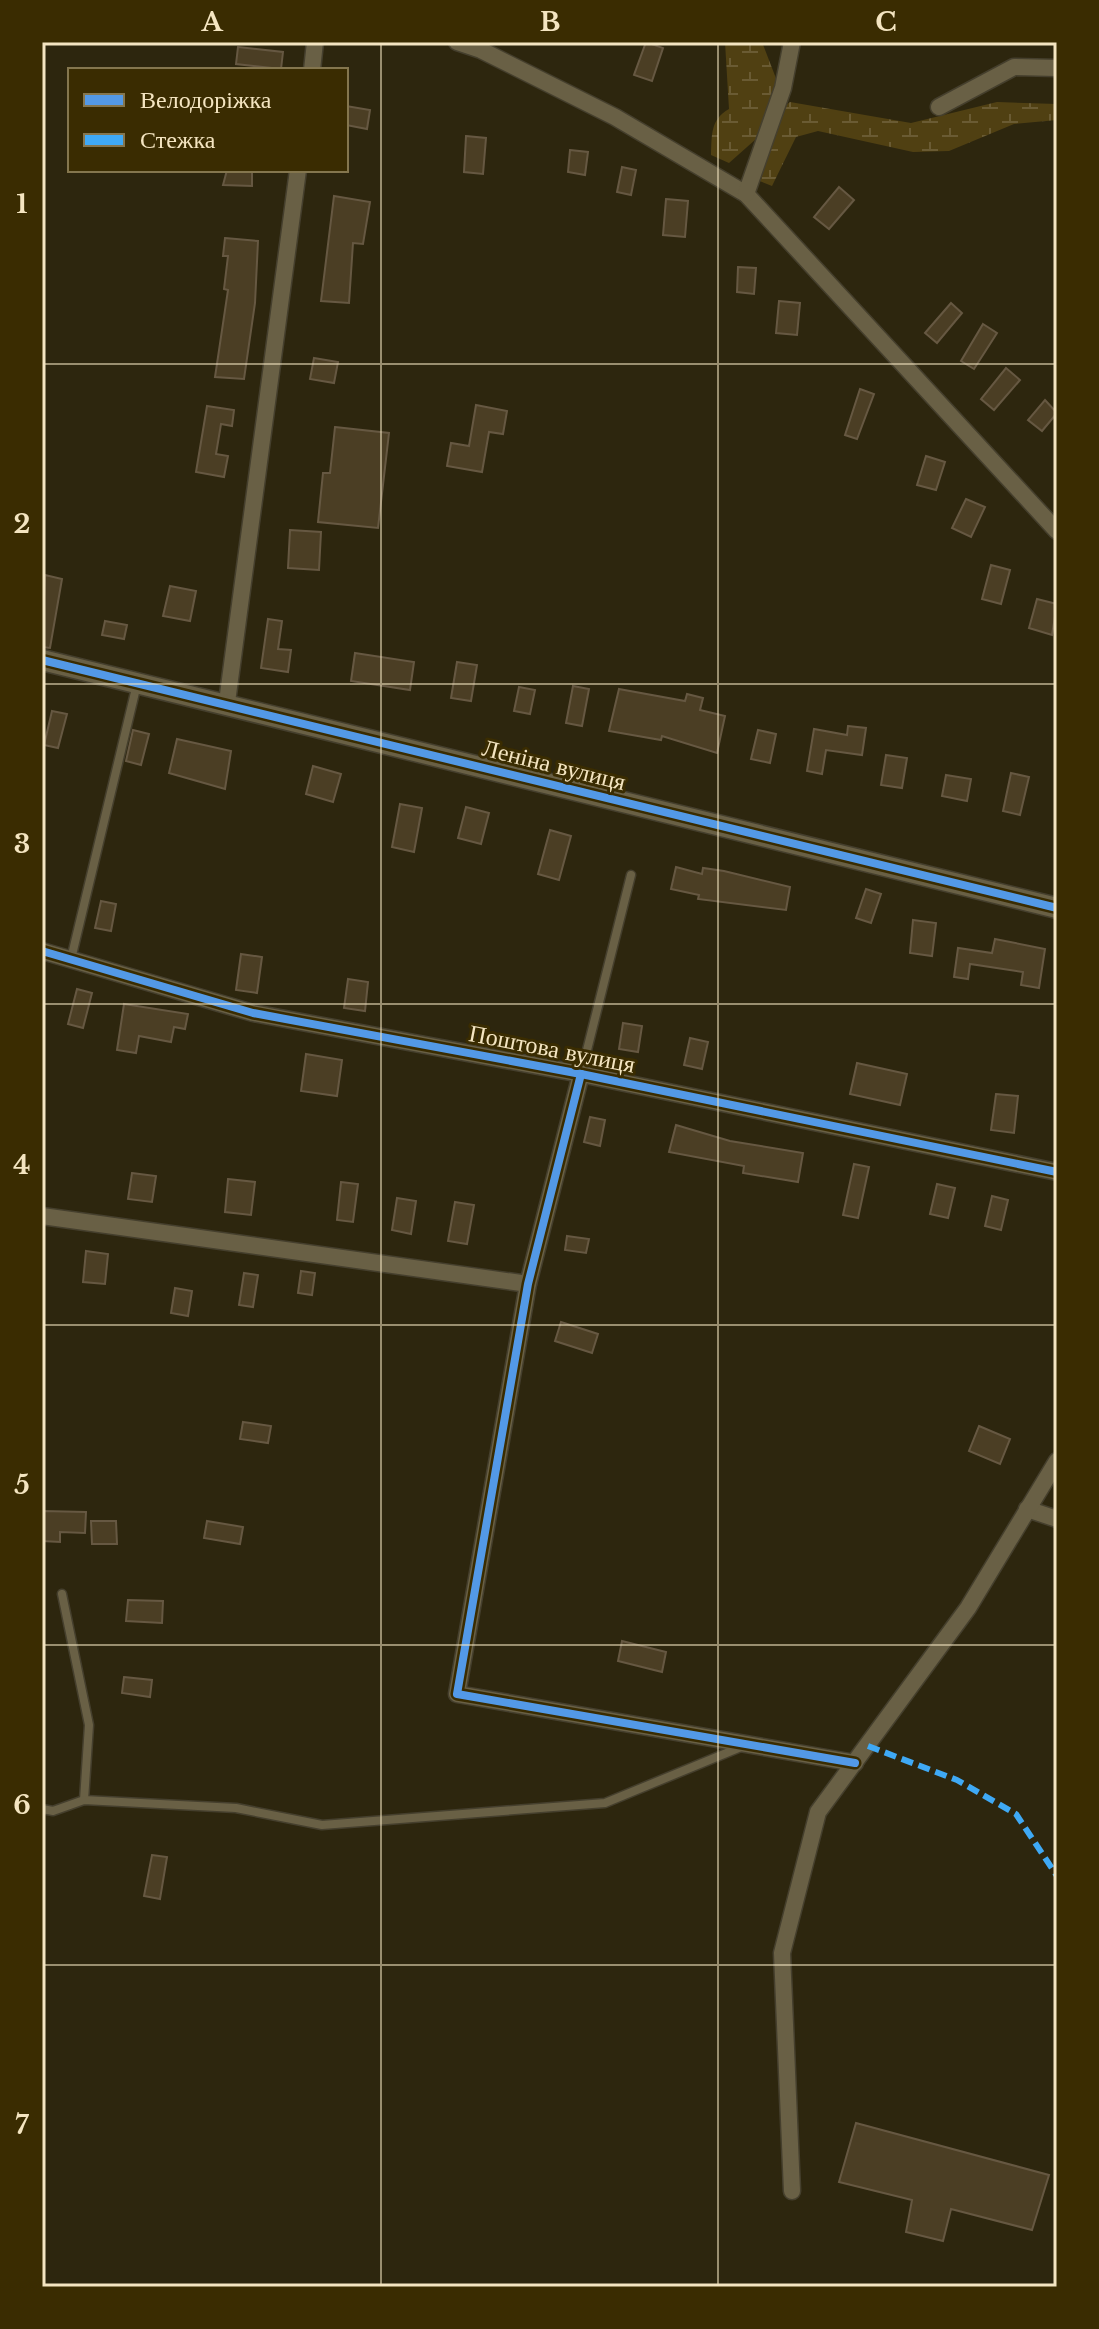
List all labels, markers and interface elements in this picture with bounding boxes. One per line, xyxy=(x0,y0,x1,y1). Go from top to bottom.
text: A xyxy=(200,6,223,38)
text: B xyxy=(540,6,560,38)
text: C xyxy=(875,6,897,38)
legend xyxy=(68,68,348,172)
text: Велодоріжка xyxy=(140,85,272,114)
text: Стежка xyxy=(140,125,216,154)
text: 1 xyxy=(16,188,28,220)
text: 2 xyxy=(14,508,30,540)
street label: Леніна вулиця xyxy=(479,733,629,796)
text: 3 xyxy=(14,828,30,860)
street label: Поштова вулиця xyxy=(467,1018,638,1079)
text: 4 xyxy=(13,1149,31,1181)
text: 5 xyxy=(14,1469,30,1501)
text: 6 xyxy=(13,1789,31,1821)
text: 7 xyxy=(15,2109,29,2141)

